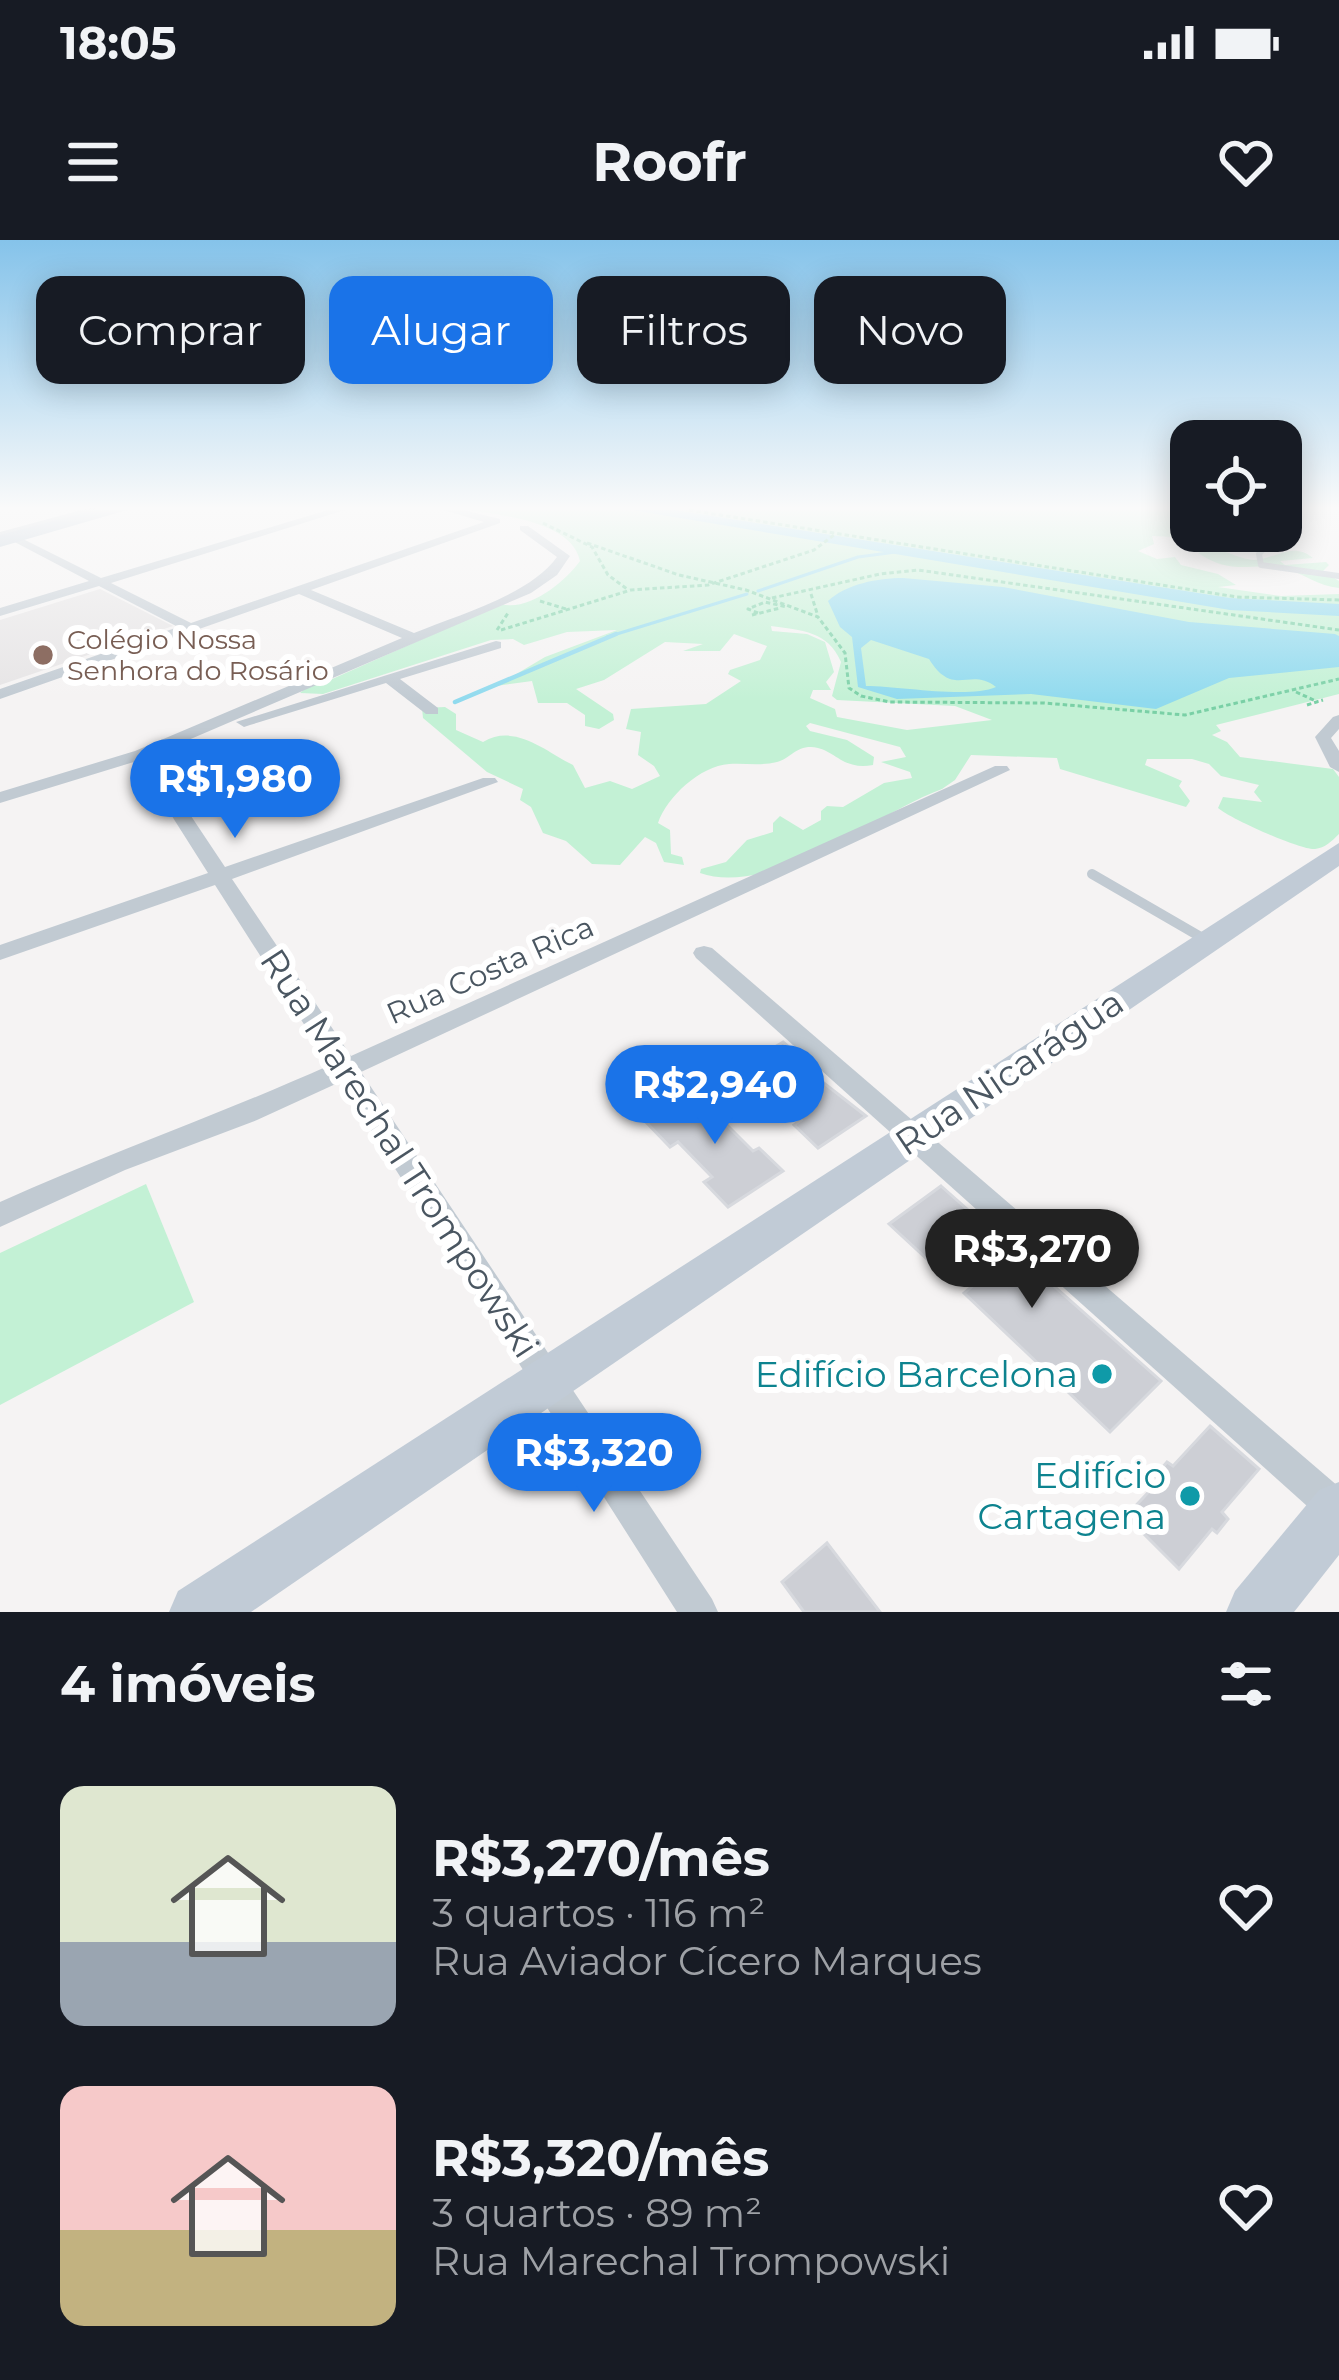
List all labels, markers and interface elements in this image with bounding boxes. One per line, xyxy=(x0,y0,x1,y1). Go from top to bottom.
text: 18:05 xyxy=(60,15,176,70)
icon: menu xyxy=(60,129,126,195)
text: Roofr xyxy=(592,129,747,195)
icon: heart xyxy=(1213,129,1279,195)
chip: Comprar xyxy=(36,276,305,384)
chip: Alugar xyxy=(329,276,553,384)
chip: Filtros xyxy=(577,276,790,384)
chip: Novo xyxy=(814,276,1006,384)
map controls xyxy=(1170,420,1302,552)
button: locate xyxy=(1170,420,1302,552)
place label: Colégio Nossa Senhora do Rosário xyxy=(67,623,329,687)
marker: Colégio Nossa Senhora do Rosário xyxy=(30,642,56,668)
pin: R$1,980 xyxy=(124,739,346,841)
text: R$1,980 xyxy=(157,754,313,802)
street label: Rua Costa Rica xyxy=(381,908,599,1032)
street label: Rua Marechal Trompowski xyxy=(251,940,549,1366)
street label: Rua Nicarágua xyxy=(887,979,1131,1165)
pin: R$2,940 xyxy=(604,1045,826,1147)
text: R$2,940 xyxy=(632,1060,798,1108)
pin: R$3,270 xyxy=(921,1209,1143,1311)
text: R$3,270 xyxy=(952,1224,1112,1272)
place label: Edifício Barcelona xyxy=(755,1352,1078,1396)
marker: Edifício Barcelona xyxy=(1089,1361,1115,1387)
pin: R$3,320 xyxy=(483,1413,705,1515)
text: R$3,320 xyxy=(514,1428,674,1476)
place label: Edifício Cartagena xyxy=(977,1453,1166,1538)
marker: Edifício Cartagena xyxy=(1177,1483,1203,1509)
icon: filters xyxy=(1213,1651,1279,1717)
text: 4 imóveis xyxy=(60,1653,316,1715)
text: R$3,270/mês xyxy=(432,1827,770,1889)
icon: home xyxy=(156,1834,300,1978)
icon: heart xyxy=(1213,1873,1279,1939)
text: 3 quartos · 116 m² xyxy=(432,1889,765,1937)
text: Rua Aviador Cícero Marques xyxy=(432,1937,982,1985)
text: R$3,320/mês xyxy=(432,2127,769,2189)
icon: home xyxy=(156,2134,300,2278)
icon: heart xyxy=(1213,2173,1279,2239)
text: 3 quartos · 89 m² xyxy=(432,2189,762,2237)
text: Rua Marechal Trompowski xyxy=(432,2237,950,2285)

